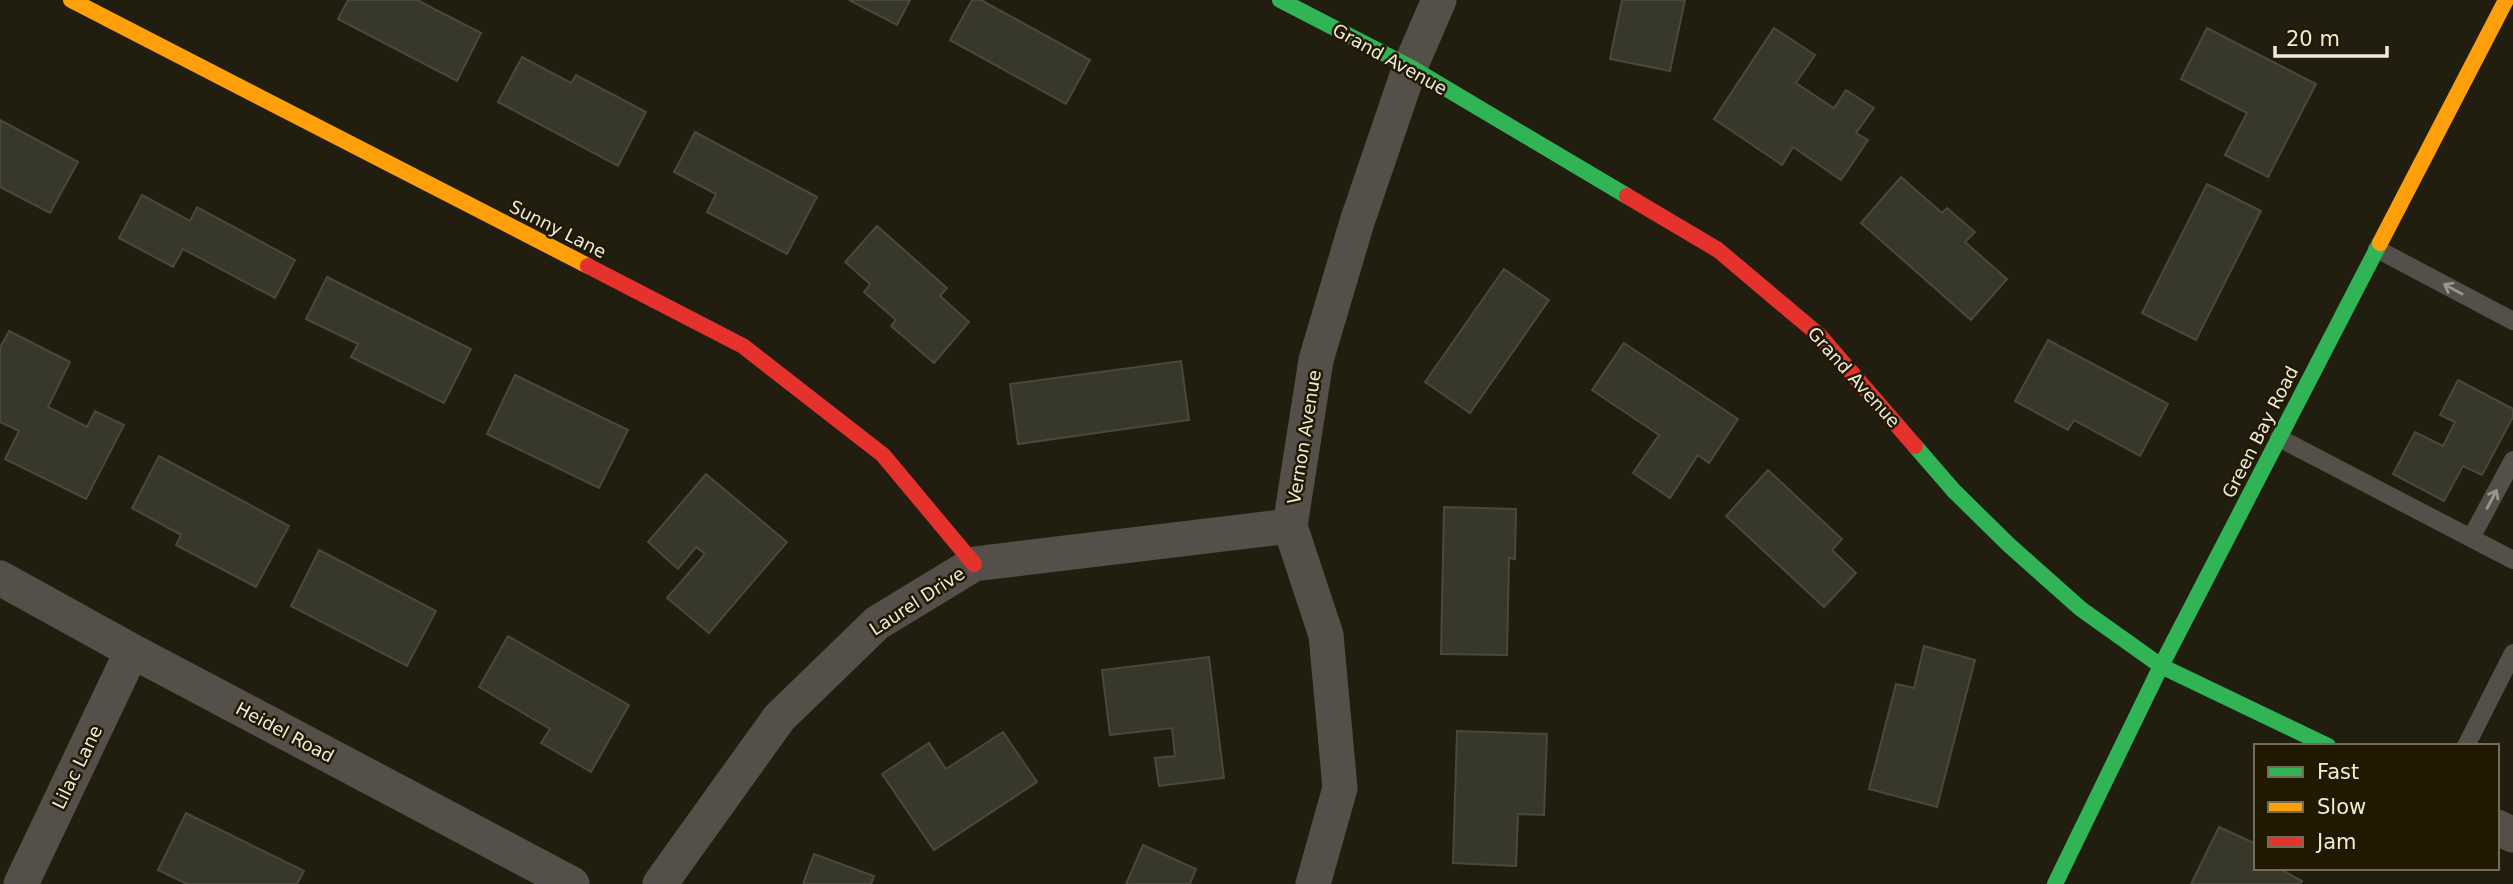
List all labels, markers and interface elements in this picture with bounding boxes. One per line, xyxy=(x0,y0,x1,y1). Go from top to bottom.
scale bar xyxy=(2275,14,2387,58)
street label: Grand Avenue xyxy=(1329,19,1451,99)
text: 20 m xyxy=(2286,27,2340,51)
street label: Sunny Lane xyxy=(506,196,610,262)
one-way arrow xyxy=(2443,282,2463,296)
street label: Grand Avenue xyxy=(1803,322,1905,432)
street label: Green Bay Road xyxy=(2218,363,2302,501)
street label: Vernon Avenue xyxy=(1283,368,1325,506)
one-way arrow xyxy=(2486,489,2499,510)
street label: Laurel Drive xyxy=(865,562,969,640)
street label: Heidel Road xyxy=(232,697,338,767)
street label: Lilac Lane xyxy=(48,722,106,812)
legend xyxy=(2254,744,2499,870)
text: Fast xyxy=(2317,760,2359,784)
text: Slow xyxy=(2317,795,2366,819)
text: Jam xyxy=(2315,830,2357,854)

